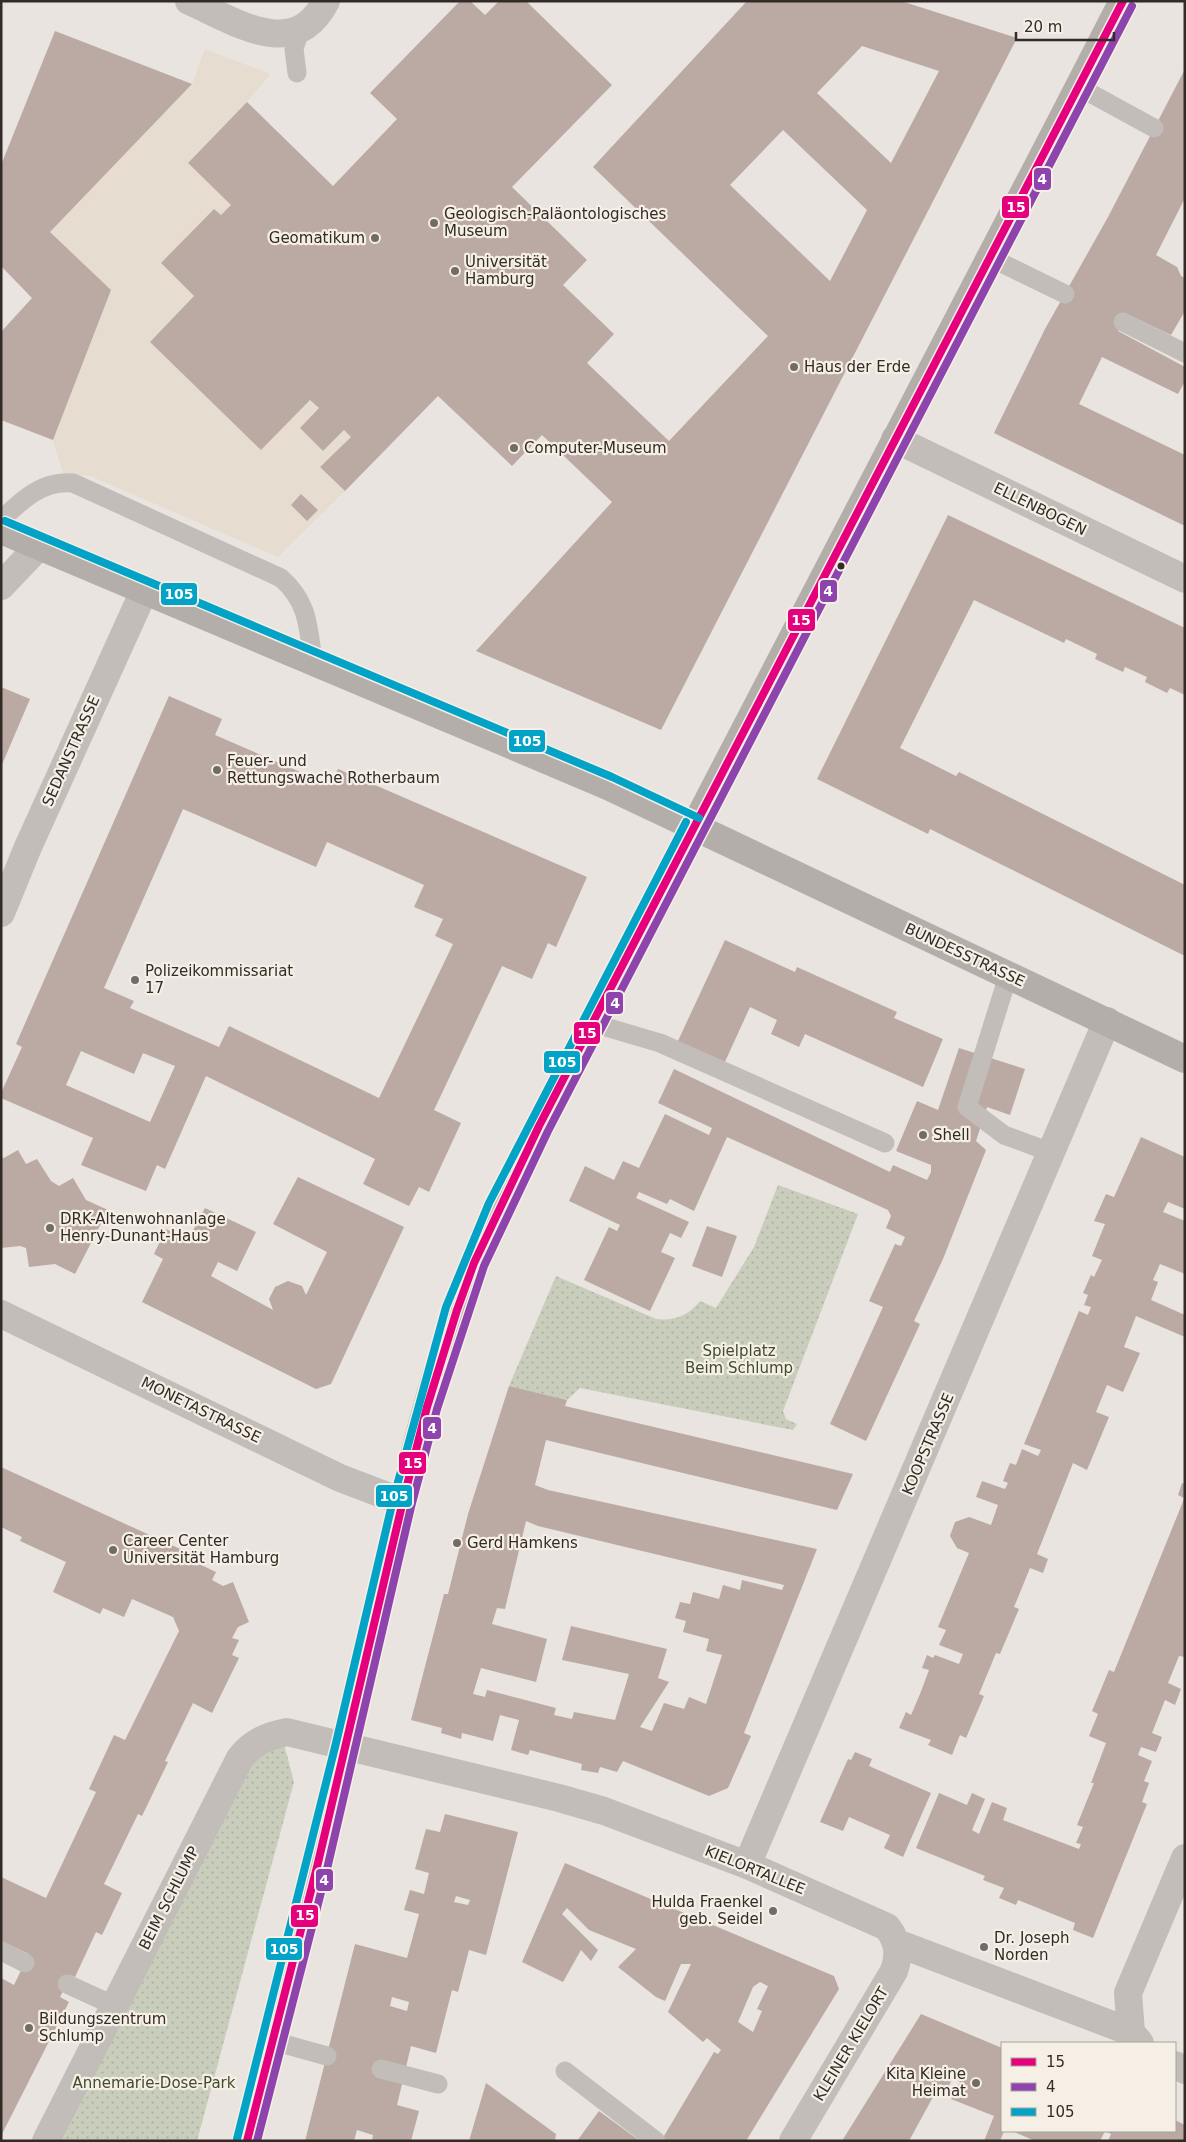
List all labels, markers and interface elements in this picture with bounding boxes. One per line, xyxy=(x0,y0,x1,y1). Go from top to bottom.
scale bar xyxy=(1016,10,1114,42)
text: 20 m xyxy=(1024,18,1062,36)
line badge: 4 xyxy=(1033,167,1052,191)
text: 4 xyxy=(1037,171,1047,187)
line badge: 15 xyxy=(1001,195,1030,219)
text: 15 xyxy=(1006,199,1026,215)
place label: Geologisch-Paläontologisches Museum xyxy=(444,205,667,240)
marker: Geologisch-Paläontologisches Museum xyxy=(428,217,440,229)
place label: Geomatikum xyxy=(269,229,365,247)
marker: Geomatikum xyxy=(369,232,381,244)
place label: Universität Hamburg xyxy=(465,253,547,288)
marker: Universität Hamburg xyxy=(449,265,461,277)
place label: Haus der Erde xyxy=(804,358,910,376)
marker: Haus der Erde xyxy=(788,361,800,373)
place label: Computer-Museum xyxy=(524,439,667,457)
marker: Computer-Museum xyxy=(508,442,520,454)
street label: ELLENBOGEN xyxy=(991,479,1089,539)
unlabelled marker xyxy=(836,561,846,571)
line badge: 4 xyxy=(819,579,838,603)
line badge: 105 xyxy=(160,582,198,606)
text: 4 xyxy=(823,583,833,599)
text: 105 xyxy=(164,586,194,602)
line badge: 15 xyxy=(787,608,816,632)
text: 15 xyxy=(791,612,811,628)
street label: SEDANSTRASSE xyxy=(39,693,103,809)
line badge: 105 xyxy=(508,729,546,753)
text: 105 xyxy=(512,733,542,749)
place label: Feuer- und Rettungswache Rotherbaum xyxy=(227,752,440,787)
marker: Feuer- und Rettungswache Rotherbaum xyxy=(211,764,223,776)
street label: BUNDESSTRASSE xyxy=(902,919,1028,991)
place label: Polizeikommissariat 17 xyxy=(145,962,293,997)
marker: Polizeikommissariat 17 xyxy=(129,974,141,986)
line badge: 4 xyxy=(605,991,624,1015)
text: 4 xyxy=(610,995,620,1011)
line badge: 15 xyxy=(573,1021,601,1045)
text: 15 xyxy=(577,1025,597,1041)
line badge: 105 xyxy=(543,1050,581,1074)
text: 105 xyxy=(547,1054,577,1070)
place label: Shell xyxy=(933,1126,970,1144)
marker: Shell xyxy=(917,1129,929,1141)
place label: DRK-Altenwohnanlage Henry-Dunant-Haus xyxy=(60,1210,226,1245)
marker: DRK-Altenwohnanlage Henry-Dunant-Haus xyxy=(44,1222,56,1234)
park label: Spielplatz Beim Schlump xyxy=(685,1342,793,1377)
street label: MONETASTRASSE xyxy=(138,1373,264,1447)
street label: KOOPSTRASSE xyxy=(898,1390,958,1498)
line badge: 4 xyxy=(422,1416,442,1440)
text: 4 xyxy=(427,1420,437,1436)
line badge: 15 xyxy=(398,1451,427,1475)
text: 15 xyxy=(403,1455,423,1471)
line badge: 105 xyxy=(375,1484,413,1508)
text: 105 xyxy=(379,1488,409,1504)
place label: Career Center Universität Hamburg xyxy=(123,1532,279,1567)
place label: Gerd Hamkens xyxy=(467,1534,578,1552)
marker: Gerd Hamkens xyxy=(451,1537,463,1549)
marker: Career Center Universität Hamburg xyxy=(107,1544,119,1556)
street label: KIELORTALLEE xyxy=(702,1842,808,1898)
street label: BEIM SCHLUMP xyxy=(135,1843,203,1953)
line badge: 4 xyxy=(315,1868,334,1892)
text: 4 xyxy=(319,1872,329,1888)
place label: Hulda Fraenkel geb. Seidel xyxy=(651,1893,763,1928)
line badge: 15 xyxy=(290,1904,319,1928)
marker: Hulda Fraenkel geb. Seidel xyxy=(767,1905,779,1917)
text: 15 xyxy=(295,1907,315,1923)
place label: Dr. Joseph Norden xyxy=(994,1929,1070,1964)
line badge: 105 xyxy=(265,1937,303,1961)
text: 105 xyxy=(269,1941,299,1957)
marker: Dr. Joseph Norden xyxy=(978,1941,990,1953)
street label: KLEINER KIELORT xyxy=(810,1983,893,2104)
place label: Bildungszentrum Schlump xyxy=(39,2010,166,2045)
marker: Bildungszentrum Schlump xyxy=(23,2022,35,2034)
legend xyxy=(1001,2042,1176,2132)
text: 15 xyxy=(1046,2053,1065,2071)
place label: Kita Kleine Heimat xyxy=(886,2065,966,2100)
park label: Annemarie-Dose-Park xyxy=(73,2074,236,2092)
marker: Kita Kleine Heimat xyxy=(970,2077,982,2089)
text: 4 xyxy=(1046,2078,1056,2096)
text: 105 xyxy=(1046,2103,1075,2121)

